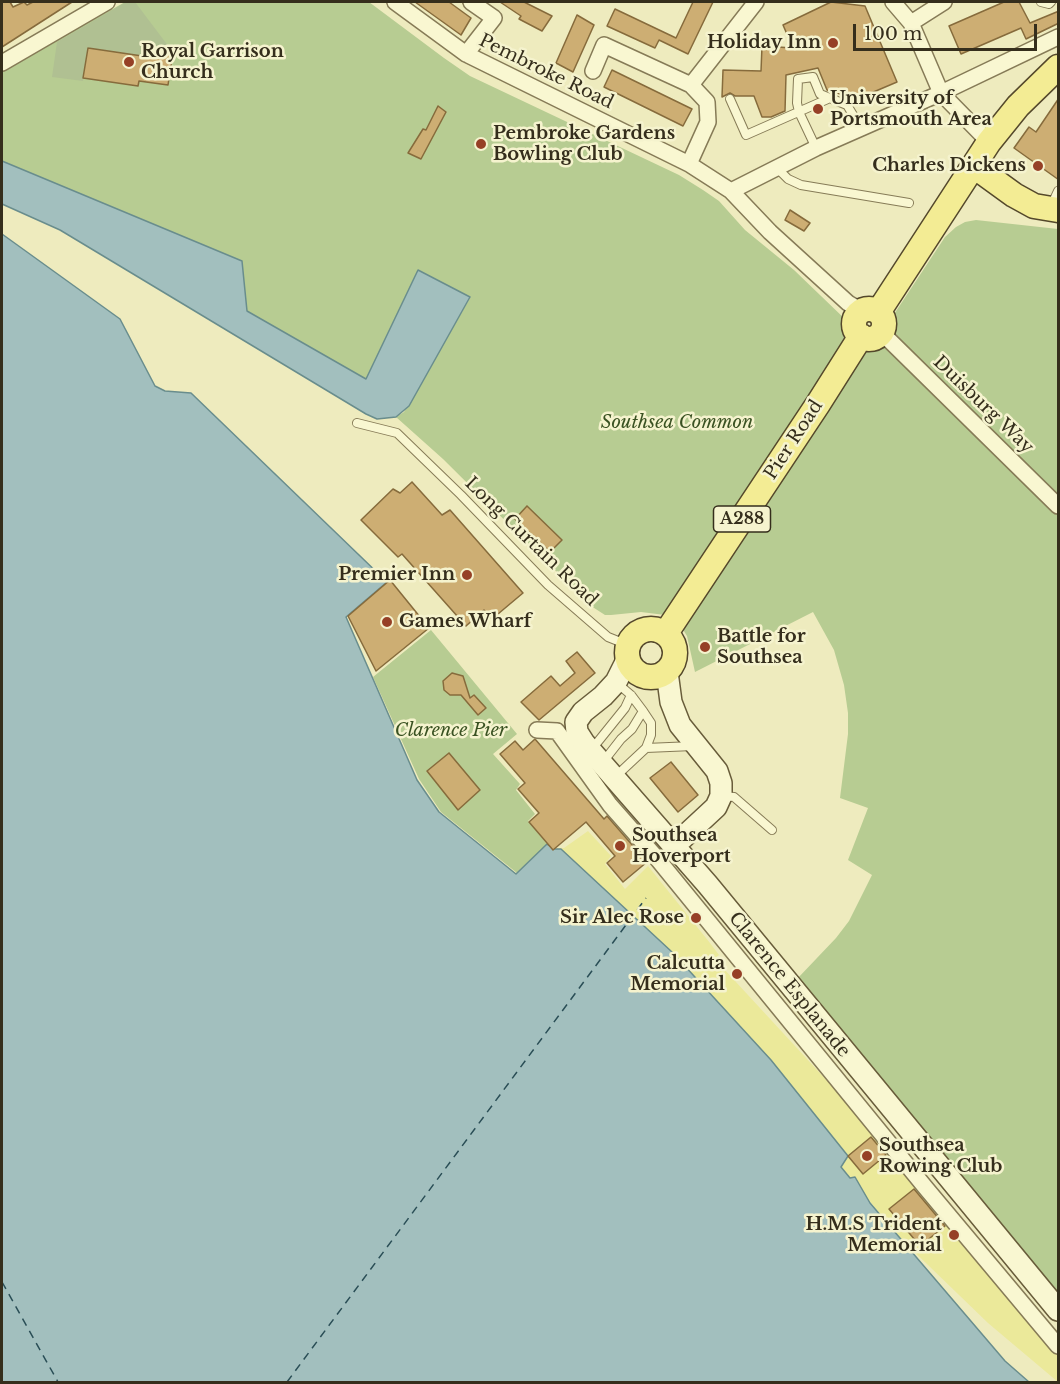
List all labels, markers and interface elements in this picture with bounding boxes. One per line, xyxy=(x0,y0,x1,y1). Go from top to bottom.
scale bar xyxy=(856,12,1040,50)
text: 100 m xyxy=(864,23,922,45)
street label: Pembroke Road xyxy=(475,30,617,114)
place label: Holiday Inn xyxy=(707,32,821,54)
marker: Holiday Inn xyxy=(826,36,840,50)
place label: Royal Garrison Church xyxy=(141,41,284,84)
marker: Royal Garrison Church xyxy=(122,55,136,69)
place label: University of Portsmouth Area xyxy=(830,88,992,130)
marker: University of Portsmouth Area xyxy=(811,102,825,116)
place label: Pembroke Gardens Bowling Club xyxy=(493,123,675,166)
marker: Pembroke Gardens Bowling Club xyxy=(474,137,488,151)
place label: Charles Dickens xyxy=(872,155,1026,177)
marker: Charles Dickens xyxy=(1031,159,1045,173)
street label: Duisburg Way xyxy=(928,352,1038,458)
street label: Pier Road xyxy=(760,396,828,484)
park label: Southsea Common xyxy=(601,412,753,434)
street label: Long Curtain Road xyxy=(460,473,602,611)
road number: A288 xyxy=(714,506,771,532)
place label: Premier Inn xyxy=(338,564,455,586)
marker: Premier Inn xyxy=(460,568,474,582)
place label: Games Wharf xyxy=(399,611,531,633)
marker: Games Wharf xyxy=(380,615,394,629)
place label: Battle for Southsea xyxy=(717,626,806,668)
marker: Battle for Southsea xyxy=(698,640,712,654)
park label: Clarence Pier xyxy=(395,720,507,742)
place label: Southsea Hoverport xyxy=(632,825,731,868)
marker: Southsea Hoverport xyxy=(613,839,627,853)
place label: Sir Alec Rose xyxy=(560,907,684,929)
street label: Clarence Esplanade xyxy=(724,908,854,1062)
marker: Sir Alec Rose xyxy=(689,911,703,925)
place label: Calcutta Memorial xyxy=(630,953,725,996)
marker: Calcutta Memorial xyxy=(730,967,744,981)
place label: Southsea Rowing Club xyxy=(879,1135,1002,1178)
marker: Southsea Rowing Club xyxy=(860,1149,874,1163)
place label: H.M.S Trident Memorial xyxy=(806,1214,942,1256)
marker: H.M.S Trident Memorial xyxy=(947,1228,961,1242)

